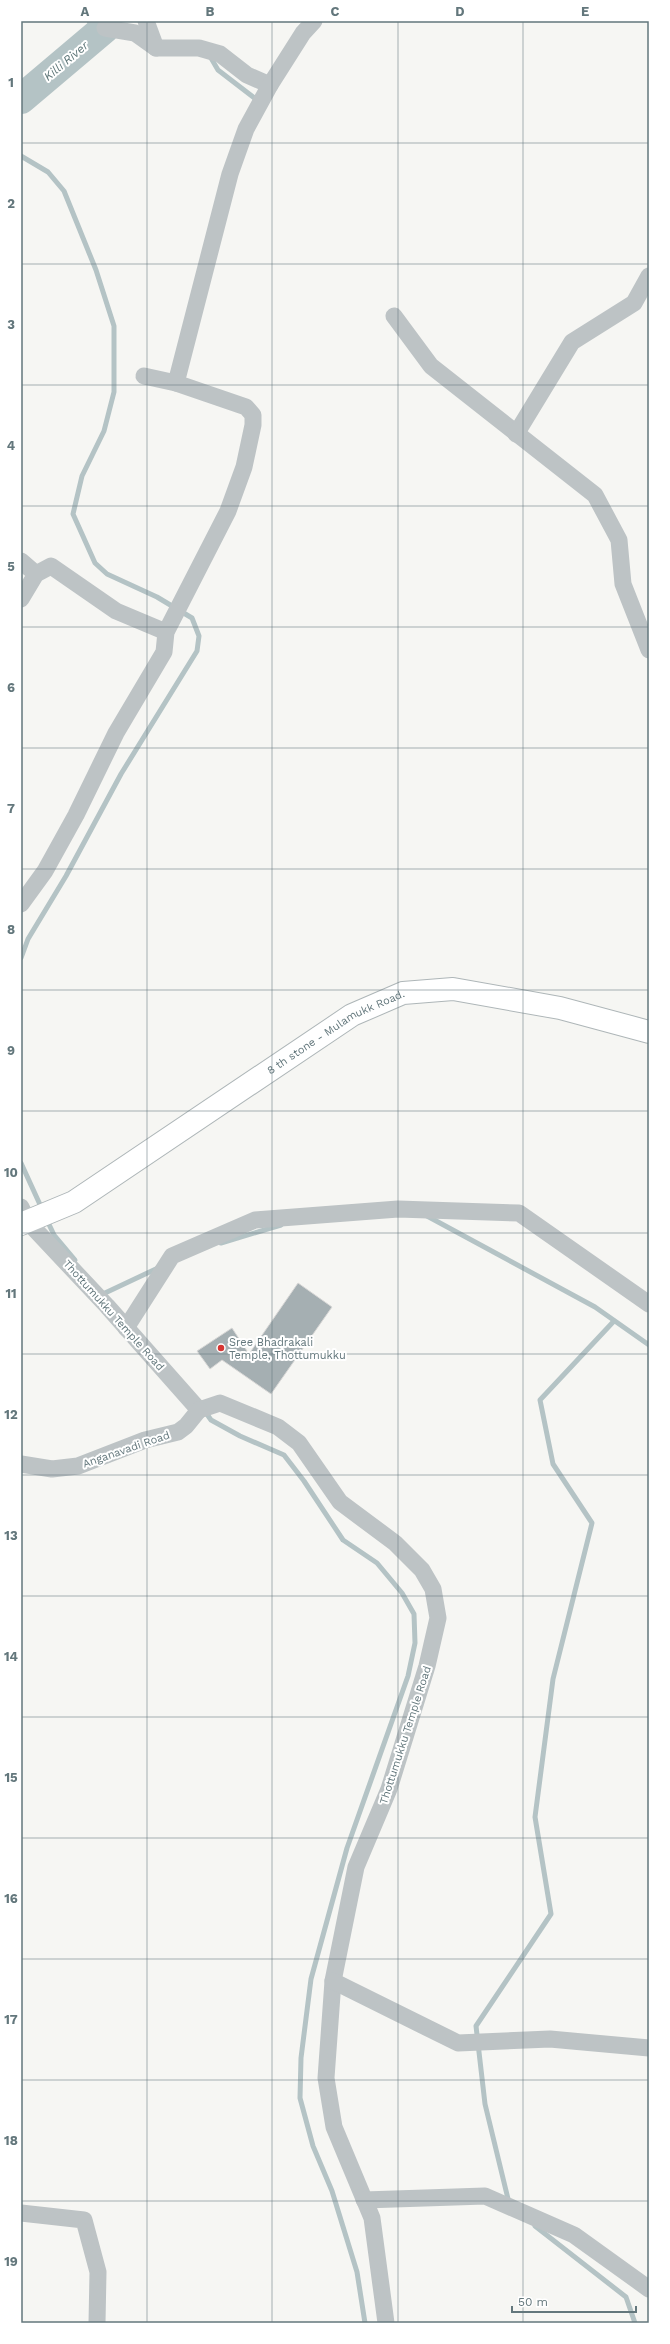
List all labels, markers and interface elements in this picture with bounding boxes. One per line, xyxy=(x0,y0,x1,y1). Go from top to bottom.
text: A xyxy=(81,4,90,19)
text: B xyxy=(206,4,215,19)
text: C xyxy=(331,4,340,19)
text: D xyxy=(455,4,465,19)
text: E xyxy=(581,4,589,19)
water label: Killi River xyxy=(41,38,92,84)
text: 1 xyxy=(8,75,14,90)
text: 2 xyxy=(7,196,15,211)
text: 3 xyxy=(7,317,15,332)
text: 4 xyxy=(7,438,16,453)
text: 5 xyxy=(7,559,15,574)
text: 6 xyxy=(7,680,15,695)
text: 7 xyxy=(7,801,15,816)
text: 8 xyxy=(7,922,15,937)
street label: 8 th stone - Mulamukk Road. xyxy=(265,987,407,1077)
text: 9 xyxy=(7,1043,15,1058)
text: 10 xyxy=(4,1165,18,1180)
street label: Thottumukku Temple Road xyxy=(60,1257,167,1373)
text: 11 xyxy=(5,1286,17,1301)
place label: Sree Bhadrakali Temple, Thottumukku xyxy=(229,1336,346,1362)
marker: Sree Bhadrakali Temple, Thottumukku xyxy=(216,1343,226,1353)
text: 12 xyxy=(4,1407,18,1422)
street label: Anganavadi Road xyxy=(81,1428,171,1470)
text: 13 xyxy=(4,1528,18,1543)
text: 14 xyxy=(4,1649,19,1664)
street label: Thottumukku Temple Road xyxy=(377,1664,434,1806)
text: 15 xyxy=(4,1770,18,1785)
text: 16 xyxy=(4,1891,18,1906)
text: 17 xyxy=(4,2012,18,2027)
text: 18 xyxy=(4,2133,18,2148)
text: 19 xyxy=(4,2254,18,2269)
scale bar xyxy=(512,2288,636,2314)
text: 50 m xyxy=(518,2295,548,2309)

